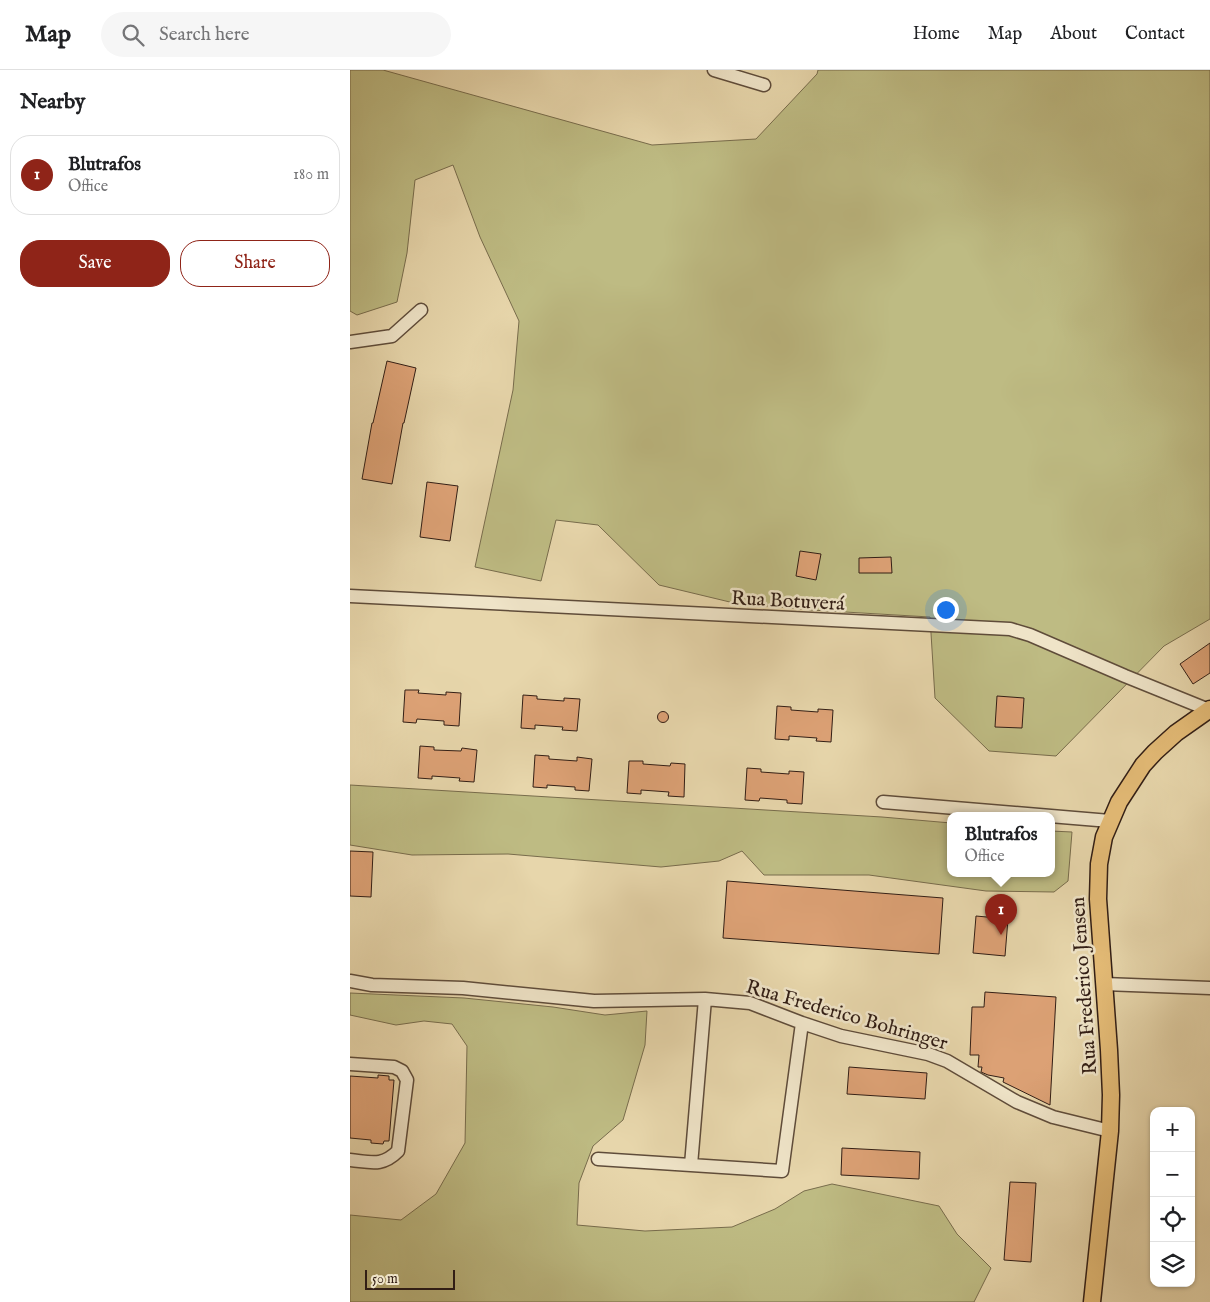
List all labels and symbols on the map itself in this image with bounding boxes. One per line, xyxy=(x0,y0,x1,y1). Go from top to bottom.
street label: Rua Botuverá xyxy=(730,586,846,617)
your location xyxy=(933,597,959,623)
pin: 1 xyxy=(985,894,1017,935)
street label: Rua Frederico Jensen xyxy=(1066,896,1103,1076)
street label: Rua Frederico Bohringer xyxy=(743,975,951,1056)
scale bar xyxy=(365,1267,455,1290)

